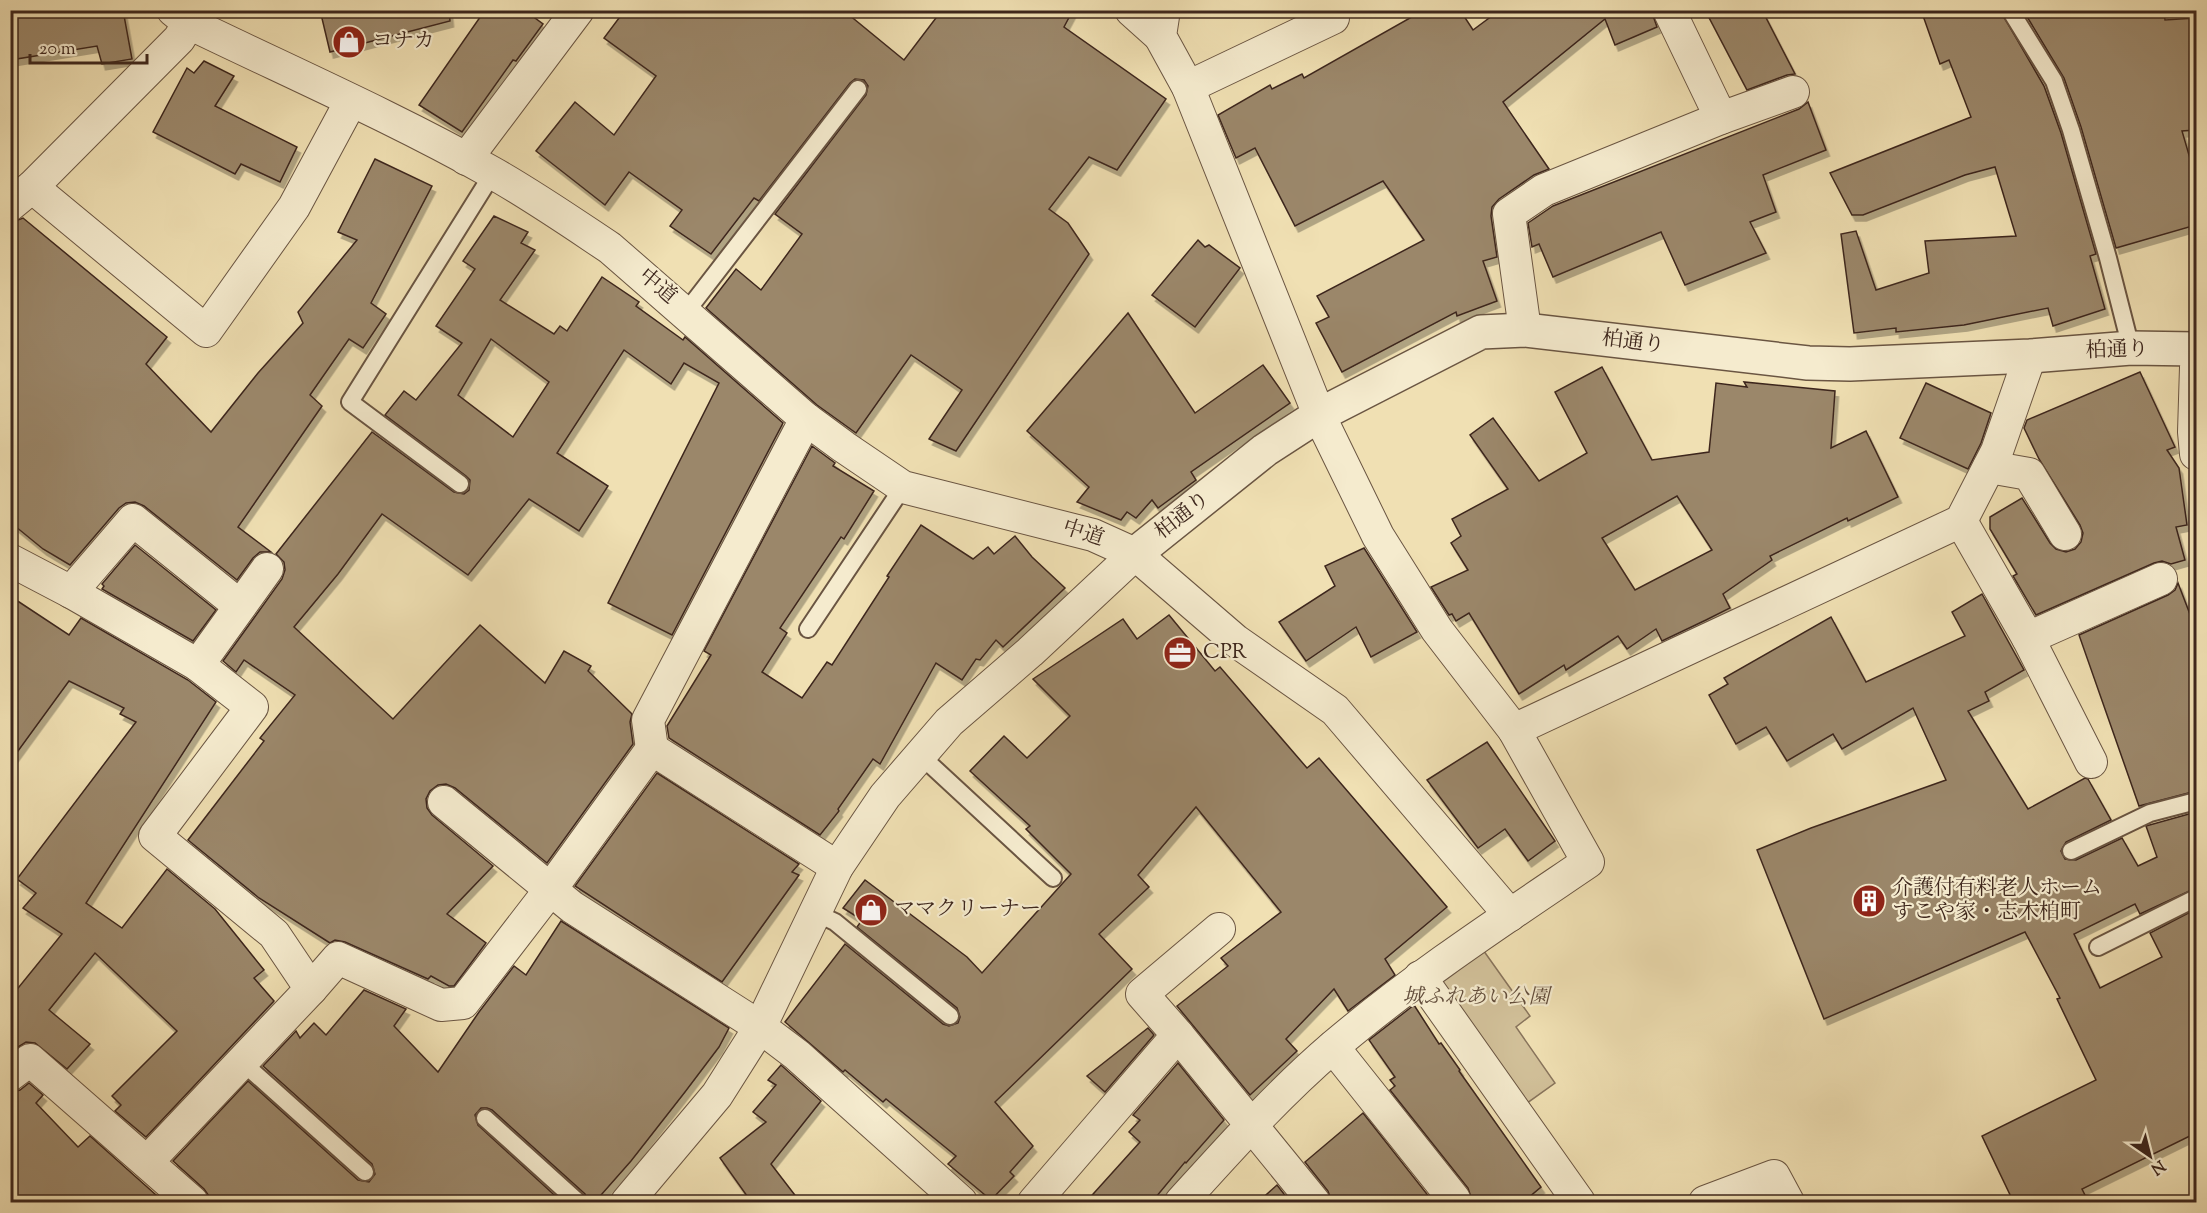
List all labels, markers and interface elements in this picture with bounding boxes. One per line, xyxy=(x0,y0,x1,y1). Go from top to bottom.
shop icon: コナカ xyxy=(331,24,367,60)
scale bar xyxy=(30,27,147,65)
place label: コナカ xyxy=(372,27,435,57)
text: 20 m xyxy=(39,37,76,63)
street label: 中道 xyxy=(631,262,683,312)
street label: 柏通り xyxy=(1600,324,1666,362)
street label: 柏通り xyxy=(2085,335,2149,367)
street label: 柏通り xyxy=(1149,485,1217,547)
street label: 中道 xyxy=(1058,513,1108,555)
office icon: CPR xyxy=(1162,635,1198,671)
place label: CPR xyxy=(1203,638,1247,668)
place label: 介護付有料老人ホーム すこや家・志木柏町 xyxy=(1892,874,2102,928)
building icon: 介護付有料老人ホーム すこや家・志木柏町 xyxy=(1851,883,1887,919)
shop icon: ママクリーナー xyxy=(853,892,889,928)
place label: ママクリーナー xyxy=(894,895,1041,925)
park label: 城ふれあい公園 xyxy=(1403,983,1552,1013)
north arrow xyxy=(2120,1126,2180,1186)
text: N xyxy=(2145,1153,2169,1179)

